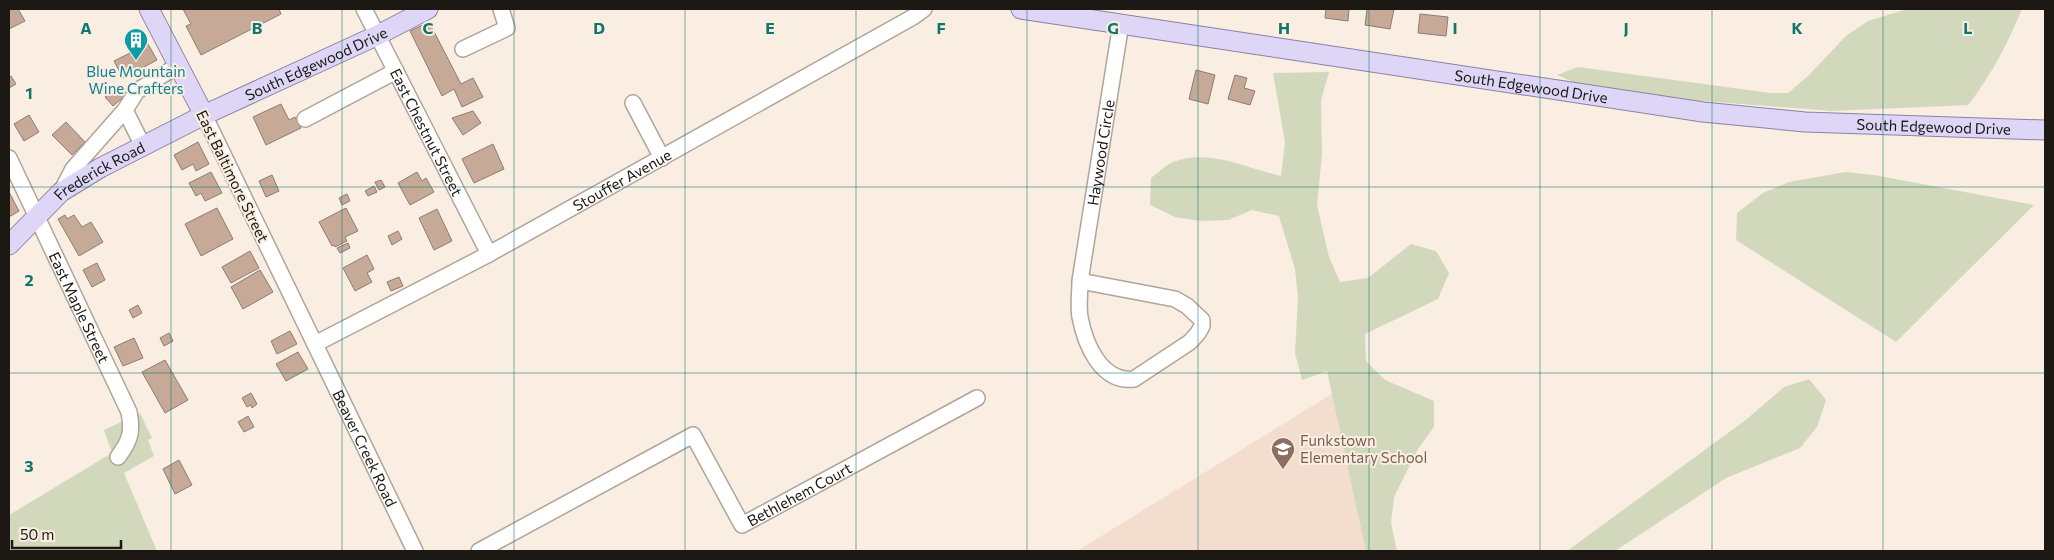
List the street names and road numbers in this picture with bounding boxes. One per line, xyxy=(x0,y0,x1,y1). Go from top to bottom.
street label: South Edgewood Drive xyxy=(242,23,390,104)
street label: East Chestnut Street xyxy=(387,65,467,199)
street label: South Edgewood Drive xyxy=(1453,66,1609,107)
street label: Haywood Circle xyxy=(1083,98,1118,207)
street label: East Baltimore Street xyxy=(193,107,273,245)
street label: South Edgewood Drive xyxy=(1856,115,2011,138)
street label: Frederick Road xyxy=(49,138,148,203)
street label: Stouffer Avenue xyxy=(569,145,674,214)
street label: East Maple Street xyxy=(46,249,113,366)
street label: Beaver Creek Road xyxy=(329,387,401,509)
street label: Bethlehem Court xyxy=(744,458,855,530)

